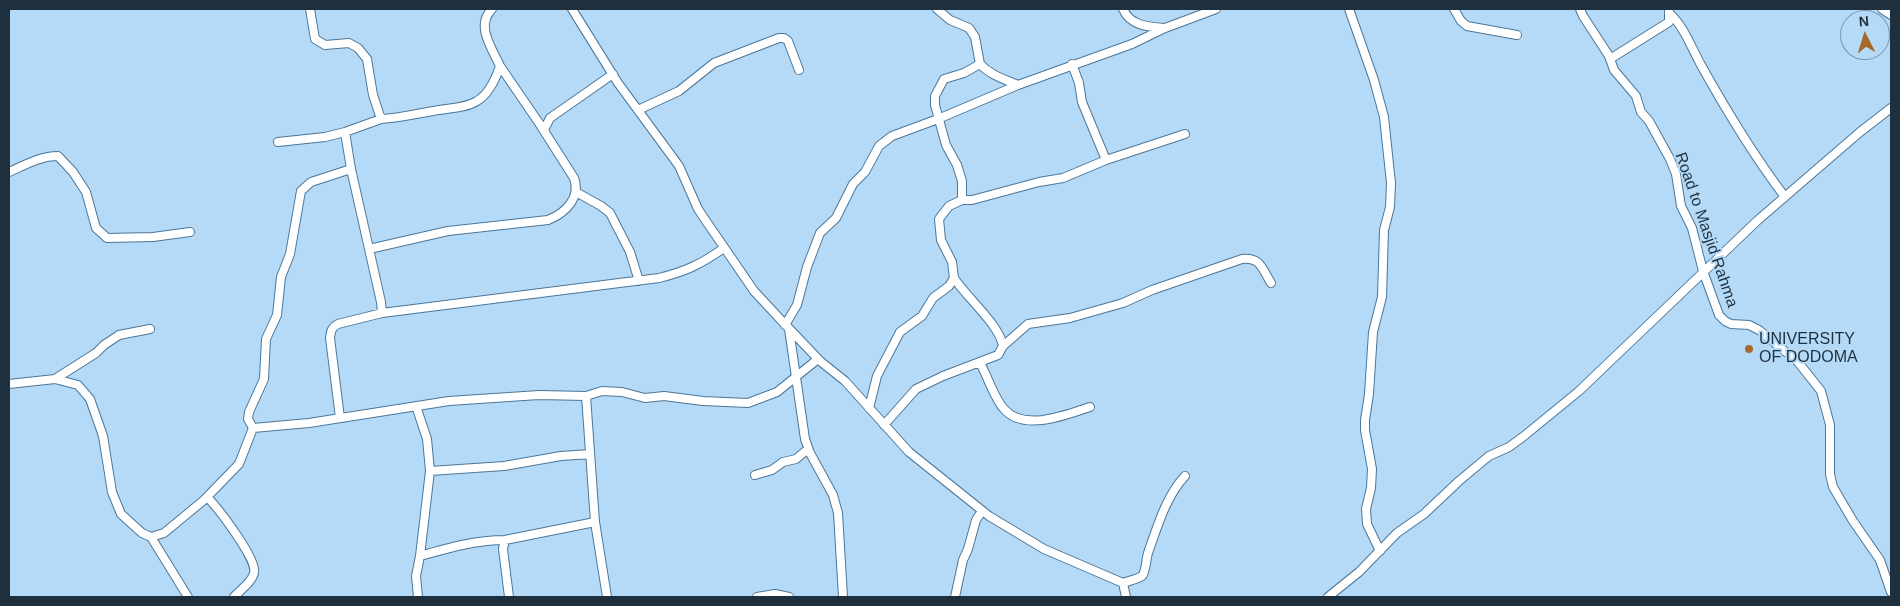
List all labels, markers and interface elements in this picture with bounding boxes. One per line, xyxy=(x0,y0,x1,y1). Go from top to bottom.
north arrow xyxy=(1840,10,1890,60)
text: N xyxy=(1858,13,1870,29)
street label: Road to Masjid Rahma xyxy=(1670,150,1742,310)
place label: UNIVERSITY OF DODOMA xyxy=(1759,330,1858,368)
marker: UNIVERSITY OF DODOMA xyxy=(1743,343,1755,355)

